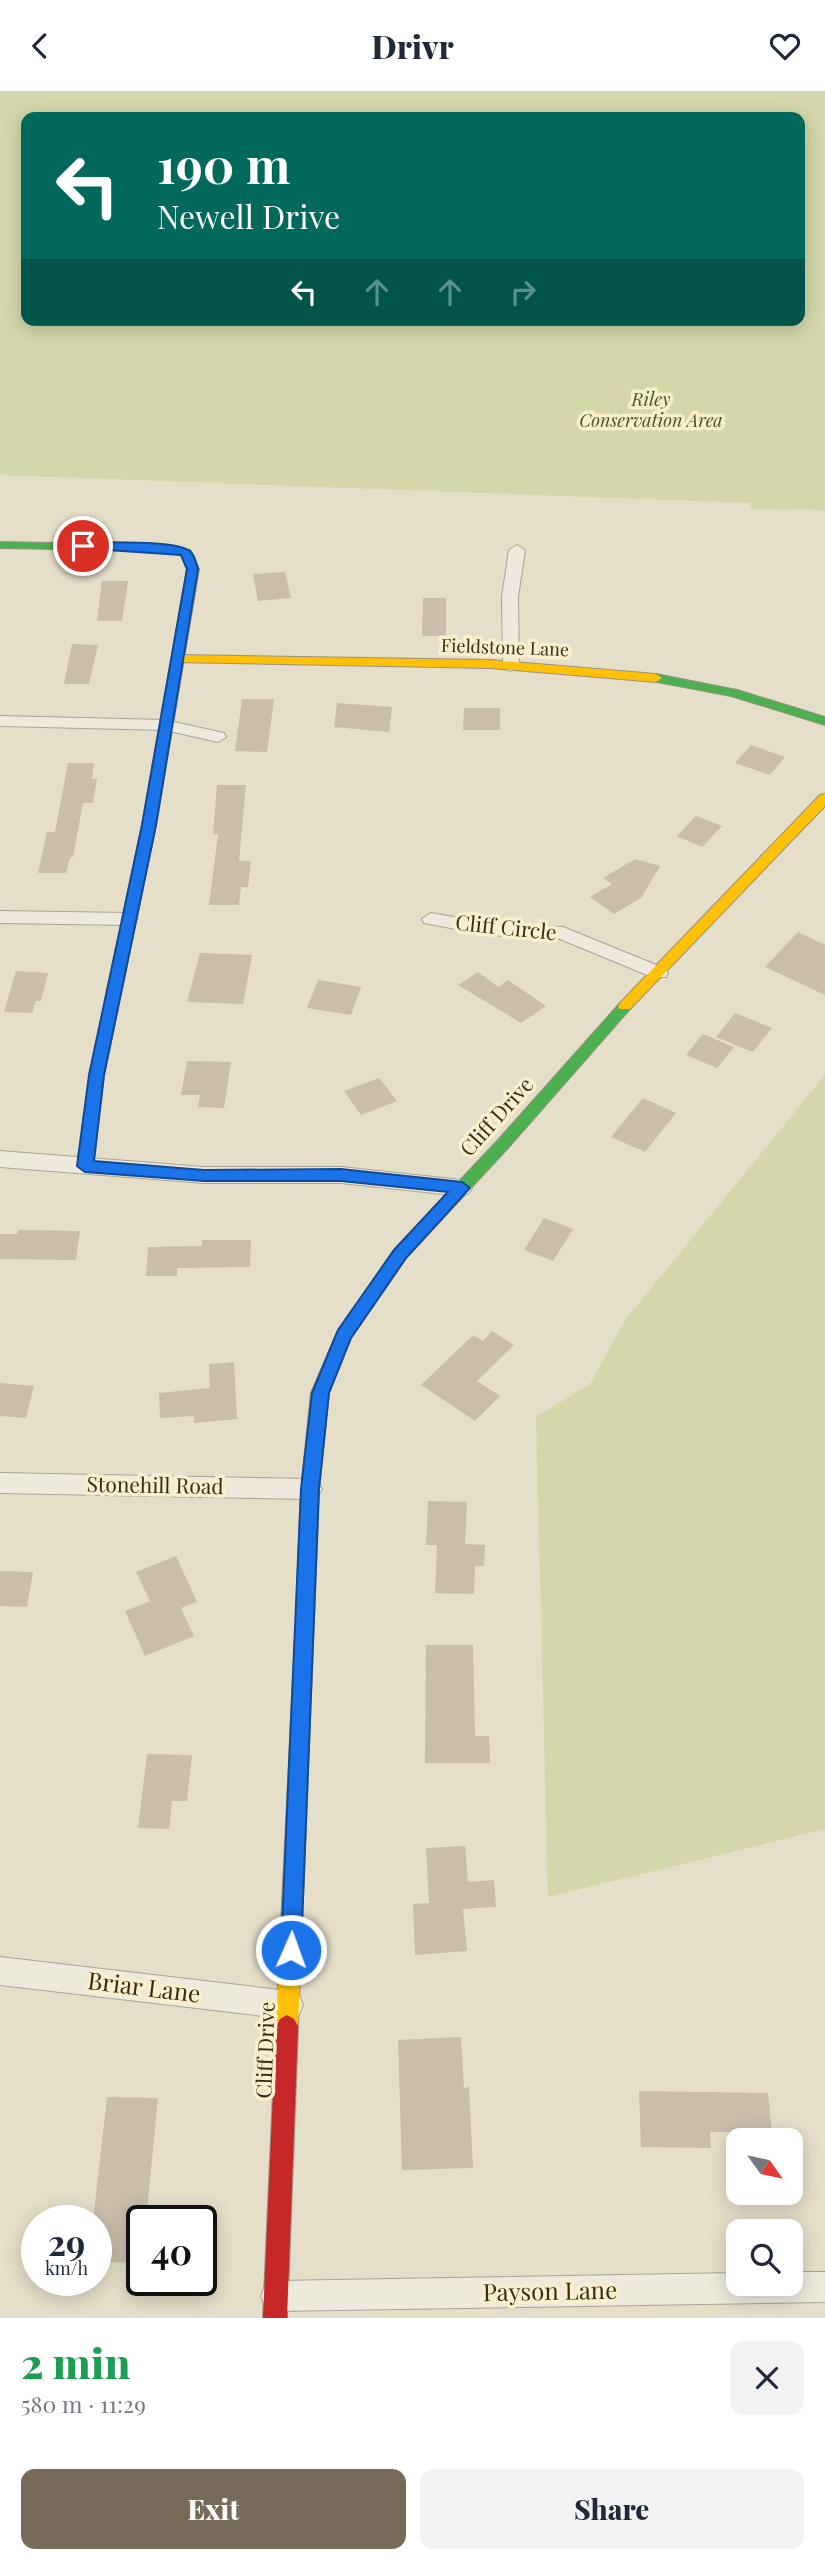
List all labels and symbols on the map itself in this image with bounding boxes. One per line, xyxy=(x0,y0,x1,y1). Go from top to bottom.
park label: Riley Conservation Area xyxy=(579,387,723,432)
pin xyxy=(53,516,113,576)
street label: Fieldstone Lane xyxy=(441,633,569,661)
street label: Cliff Circle xyxy=(454,907,558,945)
street label: Cliff Drive xyxy=(453,1070,538,1161)
street label: Stonehill Road xyxy=(86,1469,224,1499)
position arrow xyxy=(254,1913,328,1987)
street label: Briar Lane xyxy=(86,1963,202,2009)
street label: Cliff Drive xyxy=(248,2001,280,2099)
north arrow xyxy=(726,2128,803,2205)
speed limit sign: 40 xyxy=(126,2205,217,2296)
street label: Payson Lane xyxy=(483,2273,617,2307)

